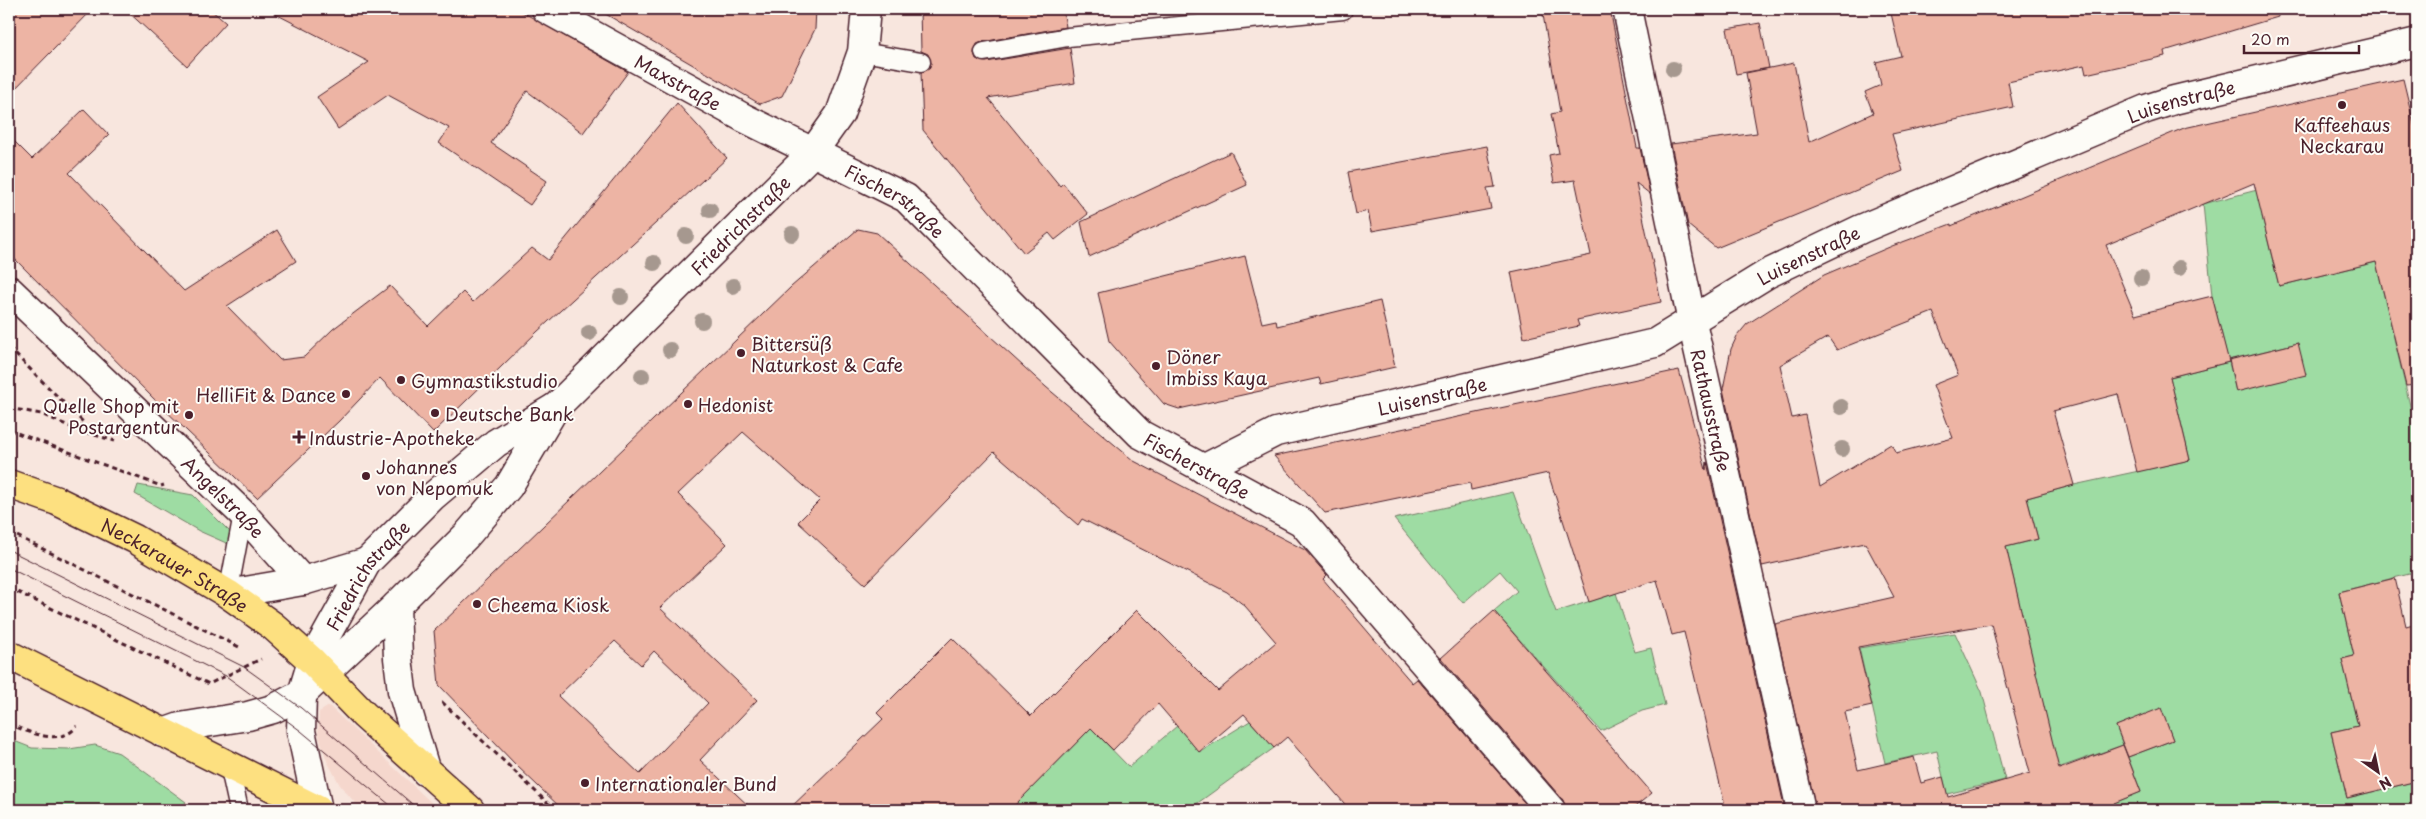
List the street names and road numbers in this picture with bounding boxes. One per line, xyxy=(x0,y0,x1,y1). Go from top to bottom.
street label: Maxstraße xyxy=(630,47,726,117)
street label: Luisenstraße xyxy=(2122,72,2238,129)
street label: Fischerstraße xyxy=(841,157,951,244)
street label: Friedrichstraße xyxy=(684,169,796,281)
street label: Luisenstraße xyxy=(1751,218,1864,291)
street label: Rathausstraße xyxy=(1685,346,1739,474)
street label: Luisenstraße xyxy=(1375,370,1489,421)
street label: Fischerstraße xyxy=(1139,425,1255,505)
street label: Angelstraße xyxy=(176,449,271,544)
street label: Neckarauer Straße xyxy=(97,511,254,618)
street label: Friedrichstraße xyxy=(318,513,416,635)

